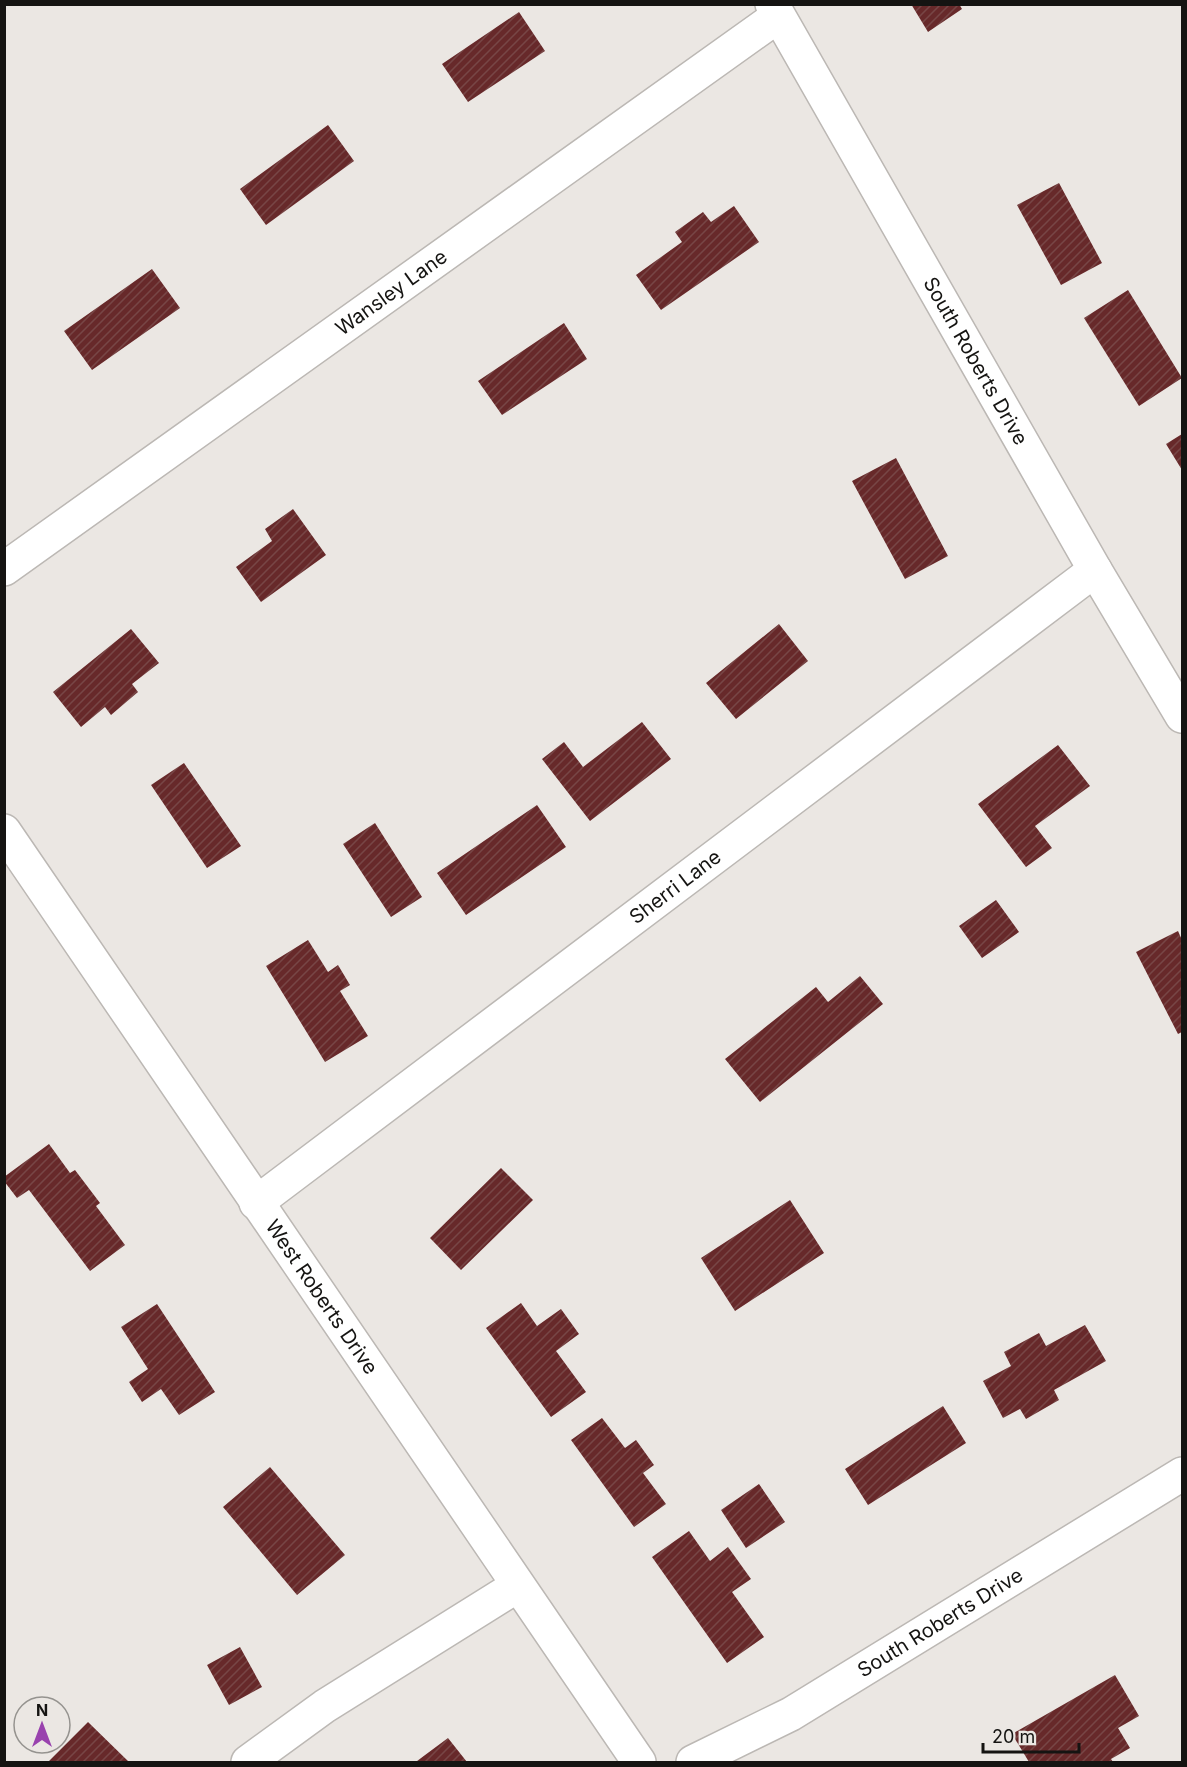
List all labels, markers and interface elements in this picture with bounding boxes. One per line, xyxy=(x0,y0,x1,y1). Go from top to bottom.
street label: Wansley Lane xyxy=(331,244,452,340)
street label: South Roberts Drive xyxy=(918,273,1033,449)
street label: Sherri Lane xyxy=(625,845,726,929)
street label: West Roberts Drive xyxy=(261,1215,383,1379)
street label: South Roberts Drive xyxy=(853,1563,1027,1682)
north arrow xyxy=(12,1695,72,1755)
text: N xyxy=(36,1700,48,1720)
scale bar xyxy=(983,1716,1079,1754)
text: 20 m xyxy=(992,1726,1035,1747)

